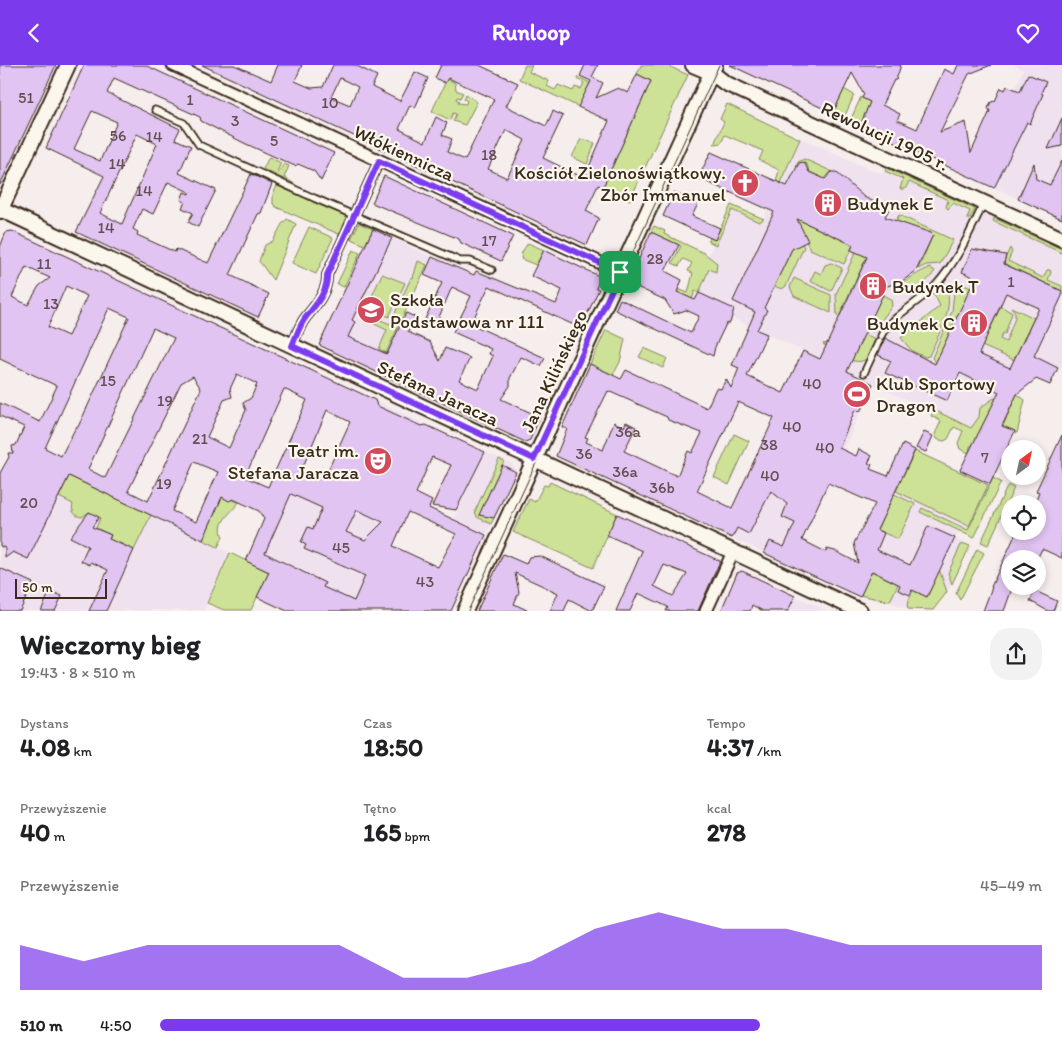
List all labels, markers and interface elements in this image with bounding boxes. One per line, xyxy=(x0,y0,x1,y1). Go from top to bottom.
icon: back xyxy=(20,19,48,47)
text: Runloop xyxy=(492,19,570,46)
icon: heart xyxy=(1014,19,1042,47)
house number: 51 xyxy=(18,88,34,107)
house number: 1 xyxy=(186,90,194,109)
house number: 10 xyxy=(321,93,339,112)
street label: Rewolucji 1905 r. xyxy=(817,96,953,176)
house number: 3 xyxy=(231,111,240,130)
street label: Włókiennicza xyxy=(350,120,458,186)
house number: 56 xyxy=(110,126,126,145)
house number: 14 xyxy=(145,127,163,146)
house number: 5 xyxy=(270,131,278,150)
house number: 18 xyxy=(481,145,497,164)
house number: 14 xyxy=(108,154,126,173)
place label: Kościół Zielonoświątkowy. Zbór Immanuel xyxy=(514,161,727,206)
church icon: Kościół Zielonoświątkowy. Zbór Immanuel xyxy=(730,168,760,198)
house number: 14 xyxy=(135,181,153,200)
building icon: Budynek E xyxy=(813,188,843,218)
place label: Budynek E xyxy=(847,192,934,215)
house number: 14 xyxy=(97,218,115,237)
house number: 17 xyxy=(481,231,497,250)
house number: 28 xyxy=(646,249,664,268)
pin xyxy=(599,251,641,293)
house number: 11 xyxy=(37,254,52,273)
icon: arrive xyxy=(606,258,634,286)
building icon: Budynek T xyxy=(858,271,888,301)
house number: 1 xyxy=(1007,272,1015,291)
place label: Budynek T xyxy=(892,275,979,298)
place label: Szkoła Podstawowa nr 111 xyxy=(390,288,544,333)
house number: 13 xyxy=(43,294,59,313)
school or university icon: Szkoła Podstawowa nr 111 xyxy=(356,295,386,325)
street label: Jana Kilińskiego xyxy=(516,306,592,436)
building icon: Budynek C xyxy=(959,308,989,338)
place label: Budynek C xyxy=(867,312,955,335)
street label: Stefana Jaracza xyxy=(374,355,502,431)
house number: 15 xyxy=(100,371,116,390)
place label: Klub Sportowy Dragon xyxy=(876,372,995,417)
house number: 40 xyxy=(802,374,822,393)
sports icon: Klub Sportowy Dragon xyxy=(842,379,872,409)
house number: 19 xyxy=(157,391,173,410)
house number: 40 xyxy=(782,417,802,436)
house number: 36a xyxy=(615,422,641,441)
house number: 21 xyxy=(192,429,208,448)
house number: 38 xyxy=(760,435,778,454)
house number: 40 xyxy=(815,438,835,457)
place label: Teatr im. Stefana Jaracza xyxy=(228,439,359,484)
north arrow xyxy=(1001,440,1046,485)
map controls xyxy=(1001,440,1046,595)
house number: 36 xyxy=(575,444,593,463)
theatre icon: Teatr im. Stefana Jaracza xyxy=(363,446,393,476)
house number: 7 xyxy=(981,448,989,467)
house number: 36a xyxy=(612,462,638,481)
house number: 40 xyxy=(760,466,780,485)
house number: 19 xyxy=(156,474,172,493)
house number: 36b xyxy=(649,478,675,497)
house number: 20 xyxy=(20,493,38,512)
button: locate xyxy=(1001,495,1046,540)
house number: 45 xyxy=(332,538,350,557)
button: layers xyxy=(1001,550,1046,595)
house number: 43 xyxy=(416,572,434,591)
scale bar xyxy=(15,575,108,599)
text: 50 m xyxy=(22,579,53,596)
text: Wieczorny bieg xyxy=(20,627,200,661)
button: share xyxy=(990,628,1042,680)
text: 19:43 · 8 × 510 m xyxy=(20,663,136,682)
text: Dystans xyxy=(20,715,69,732)
text: Czas xyxy=(363,715,392,732)
text: Tempo xyxy=(707,715,746,732)
text: 4.08 xyxy=(20,732,70,762)
text: 18:50 xyxy=(363,732,423,762)
text: 4:37 xyxy=(707,732,754,762)
text: km xyxy=(70,743,92,760)
text: /km xyxy=(754,743,781,760)
text: Przewyższenie xyxy=(20,800,107,817)
text: Tętno xyxy=(363,800,396,817)
text: kcal xyxy=(707,800,732,817)
text: 40 xyxy=(20,817,50,847)
text: 165 xyxy=(363,817,401,847)
text: 278 xyxy=(707,817,746,847)
text: m xyxy=(50,828,65,845)
text: bpm xyxy=(401,828,430,845)
text: Przewyższenie xyxy=(20,876,119,895)
text: 45–49 m xyxy=(980,876,1042,895)
text: 510 m xyxy=(20,1016,63,1035)
text: 4:50 xyxy=(100,1016,132,1035)

